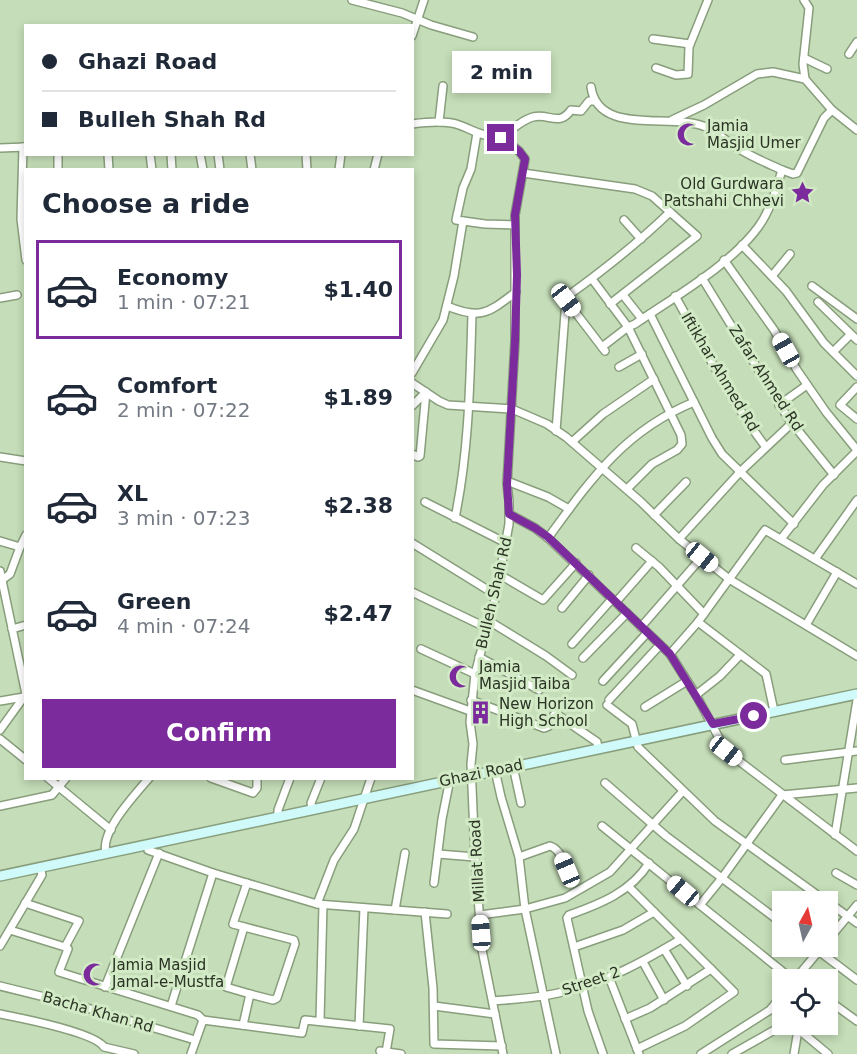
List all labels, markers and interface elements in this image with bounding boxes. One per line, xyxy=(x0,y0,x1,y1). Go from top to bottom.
text: Ghazi Road xyxy=(78,49,217,74)
callout: 2 min xyxy=(452,51,550,93)
text: 2 min xyxy=(470,60,533,84)
text: Bulleh Shah Rd xyxy=(78,107,266,132)
place label: Jamia Masjid Umer xyxy=(706,117,801,152)
mosque icon: Jamia Masjid Umer xyxy=(676,122,702,148)
route end xyxy=(487,124,514,151)
place label: Old Gurdwara Patshahi Chhevi xyxy=(664,175,784,210)
place icon: Old Gurdwara Patshahi Chhevi xyxy=(789,180,815,206)
text: Choose a ride xyxy=(42,188,250,219)
icon: car xyxy=(45,263,99,317)
text: Economy xyxy=(117,265,228,290)
text: $1.40 xyxy=(323,277,393,302)
car xyxy=(548,280,584,320)
text: 1 min · 07:21 xyxy=(117,290,251,314)
street label: Iftikhar Ahmed Rd xyxy=(677,309,763,435)
street label: Zafar Ahmed Rd xyxy=(725,322,807,434)
car xyxy=(769,330,803,370)
icon: car xyxy=(45,371,99,425)
text: Comfort xyxy=(117,373,217,398)
text: $1.89 xyxy=(323,385,393,410)
text: 2 min · 07:22 xyxy=(117,398,251,422)
icon: car xyxy=(45,479,99,533)
text: XL xyxy=(117,481,148,506)
text: $2.38 xyxy=(323,493,393,518)
text: 3 min · 07:23 xyxy=(117,506,251,530)
street label: Bulleh Shah Rd xyxy=(472,535,516,651)
car xyxy=(682,539,722,575)
icon: car xyxy=(45,587,99,641)
text: Green xyxy=(117,589,191,614)
text: $2.47 xyxy=(323,601,393,626)
text: 4 min · 07:24 xyxy=(117,614,251,638)
place label: Jamia Masjid Taiba xyxy=(478,658,570,693)
mosque icon: Jamia Masjid Taiba xyxy=(448,663,474,689)
place label: New Horizon High School xyxy=(499,695,594,730)
button: Confirm xyxy=(42,699,396,768)
building icon: New Horizon High School xyxy=(468,700,494,726)
route start xyxy=(740,702,767,729)
car xyxy=(706,733,746,769)
street label: Ghazi Road xyxy=(438,755,524,791)
street label: Millat Road xyxy=(466,819,488,903)
car xyxy=(552,850,582,890)
car xyxy=(663,873,703,909)
north arrow xyxy=(772,891,838,957)
map controls xyxy=(772,891,838,1035)
car xyxy=(471,914,491,952)
place label: Jamia Masjid Jamal-e-Mustfa xyxy=(111,956,224,991)
mosque icon: Jamia Masjid Jamal-e-Mustfa xyxy=(81,961,107,987)
street label: Street 2 xyxy=(560,963,622,999)
button: locate xyxy=(772,969,838,1035)
street label: Bacha Khan Rd xyxy=(41,988,155,1036)

